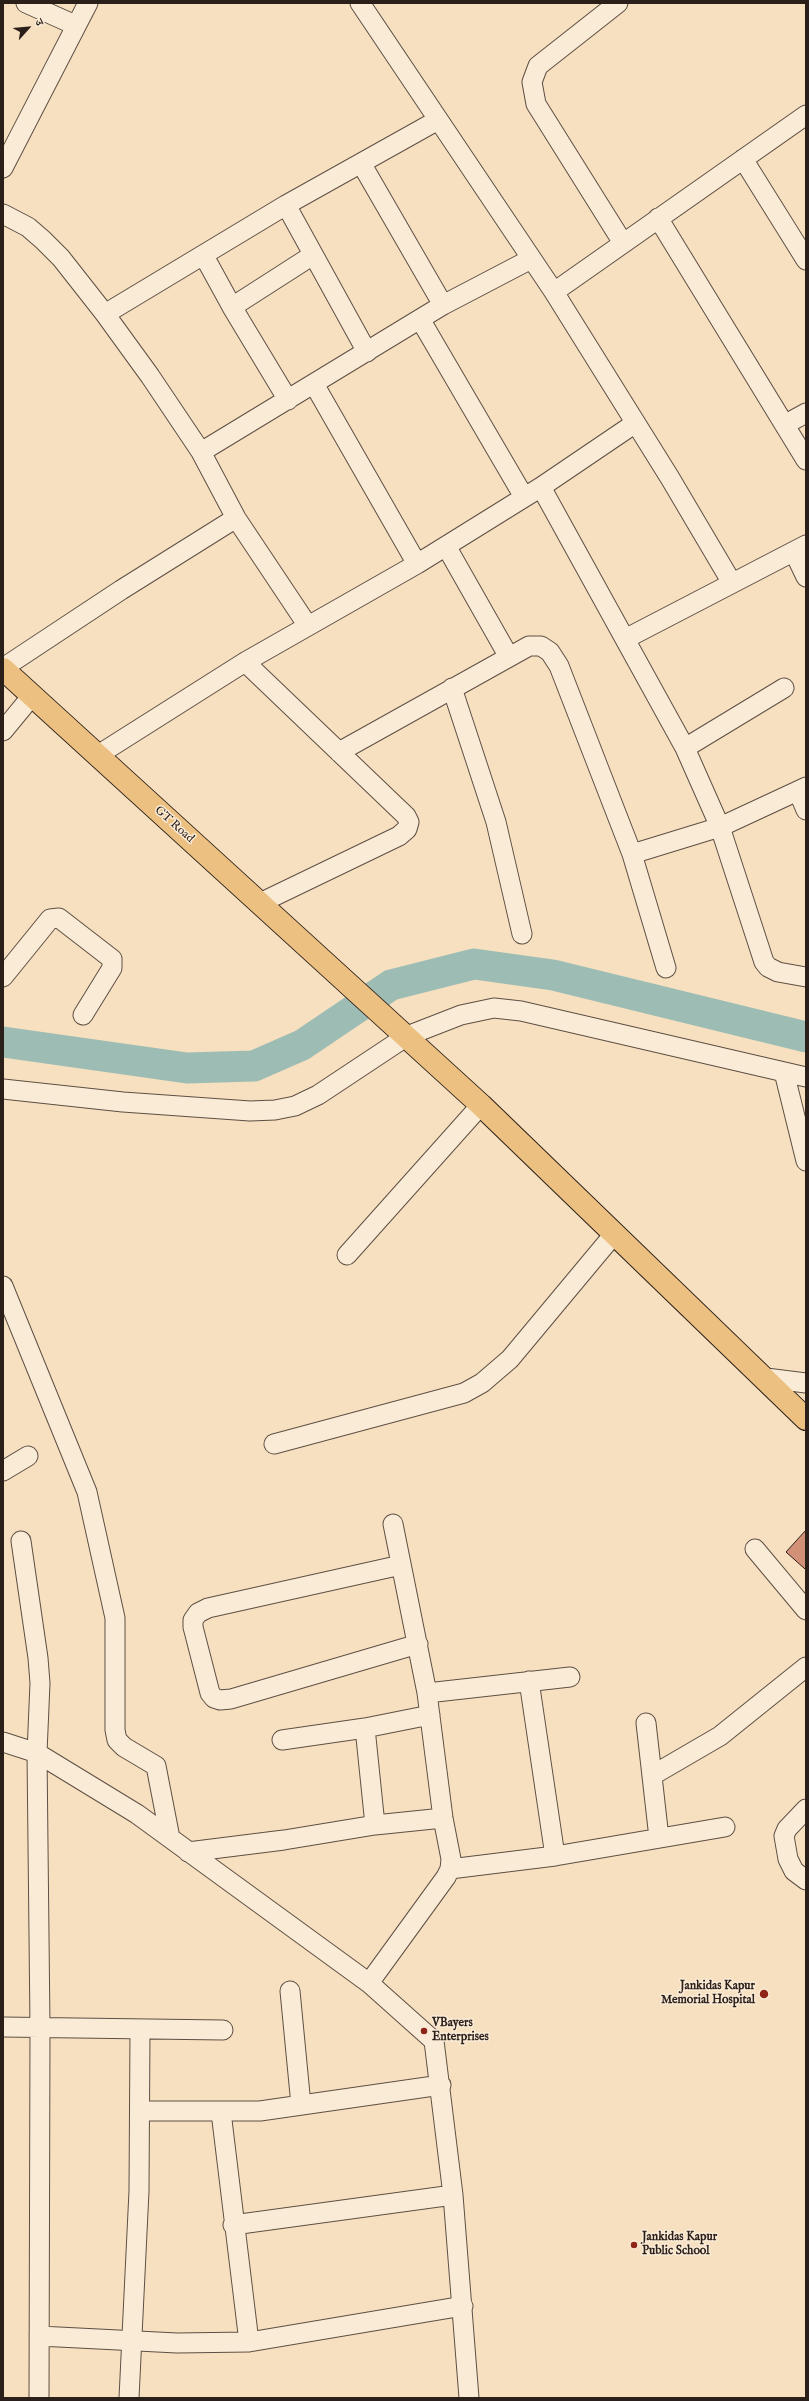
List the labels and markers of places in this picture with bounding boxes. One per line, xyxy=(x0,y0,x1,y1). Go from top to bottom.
place label: Jankidas Kapur Memorial Hospital xyxy=(661,1980,755,2008)
marker: Jankidas Kapur Memorial Hospital xyxy=(758,1988,770,2000)
place label: VBayers Enterprises xyxy=(432,2017,489,2045)
marker: VBayers Enterprises xyxy=(419,2026,429,2036)
place label: Jankidas Kapur Public School xyxy=(642,2231,717,2259)
marker: Jankidas Kapur Public School xyxy=(629,2240,639,2250)

